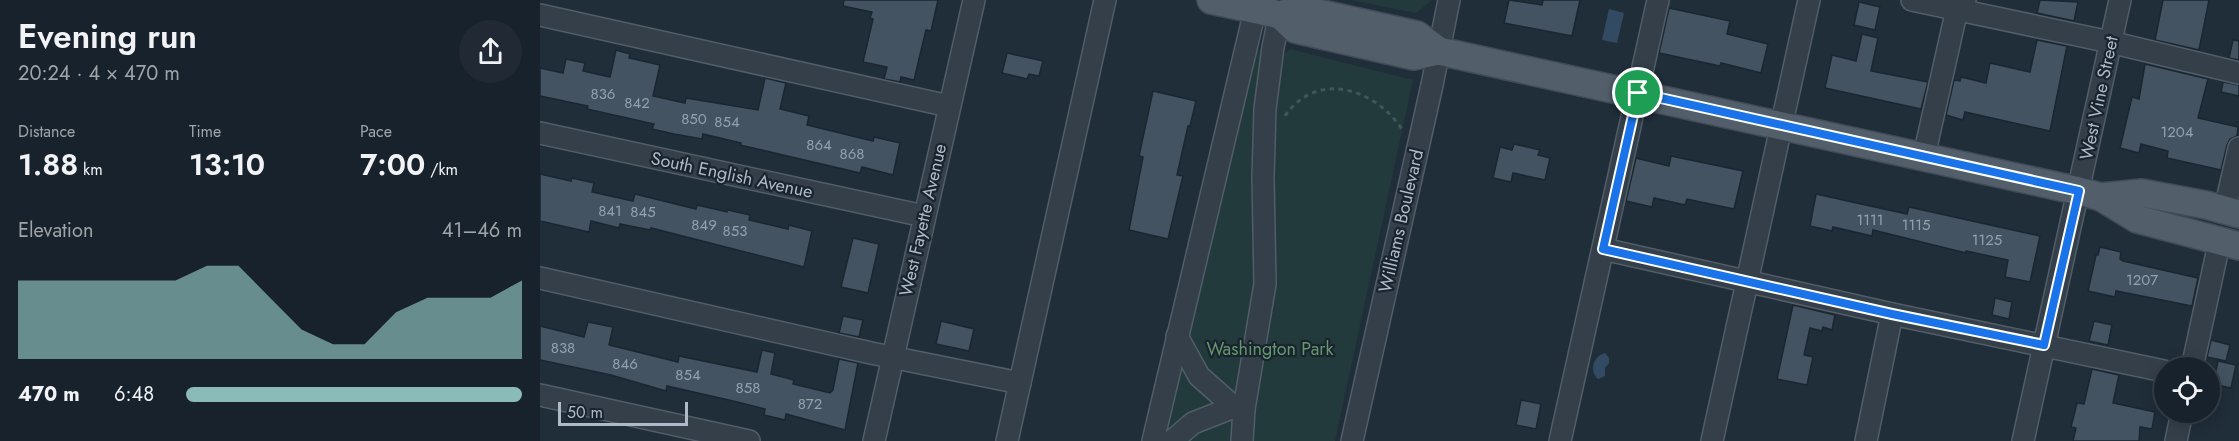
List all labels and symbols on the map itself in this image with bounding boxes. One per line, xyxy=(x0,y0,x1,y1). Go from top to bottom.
street label: West Vine Street xyxy=(2073,33,2125,162)
pin xyxy=(1612,67,1663,118)
house number: 836 xyxy=(590,83,616,105)
house number: 842 xyxy=(624,92,650,114)
house number: 850 xyxy=(681,108,707,130)
house number: 854 xyxy=(714,111,740,133)
house number: 1204 xyxy=(2160,121,2194,143)
house number: 864 xyxy=(806,134,832,156)
street label: West Fayette Avenue xyxy=(893,141,953,299)
house number: 868 xyxy=(839,143,865,165)
street label: South English Avenue xyxy=(649,145,815,205)
street label: Williams Boulevard xyxy=(1372,147,1430,295)
house number: 841 xyxy=(598,200,622,222)
house number: 845 xyxy=(630,201,656,223)
house number: 1111 xyxy=(1856,209,1884,231)
house number: 849 xyxy=(691,214,717,236)
house number: 1115 xyxy=(1902,214,1930,236)
house number: 853 xyxy=(723,220,747,242)
house number: 1125 xyxy=(1972,229,2002,251)
house number: 1207 xyxy=(2126,269,2158,291)
park label: Washington Park xyxy=(1207,336,1333,362)
house number: 838 xyxy=(551,337,575,359)
house number: 846 xyxy=(612,353,638,375)
house number: 854 xyxy=(675,364,701,386)
house number: 858 xyxy=(736,377,760,399)
house number: 872 xyxy=(798,393,822,415)
scale bar xyxy=(558,399,688,426)

